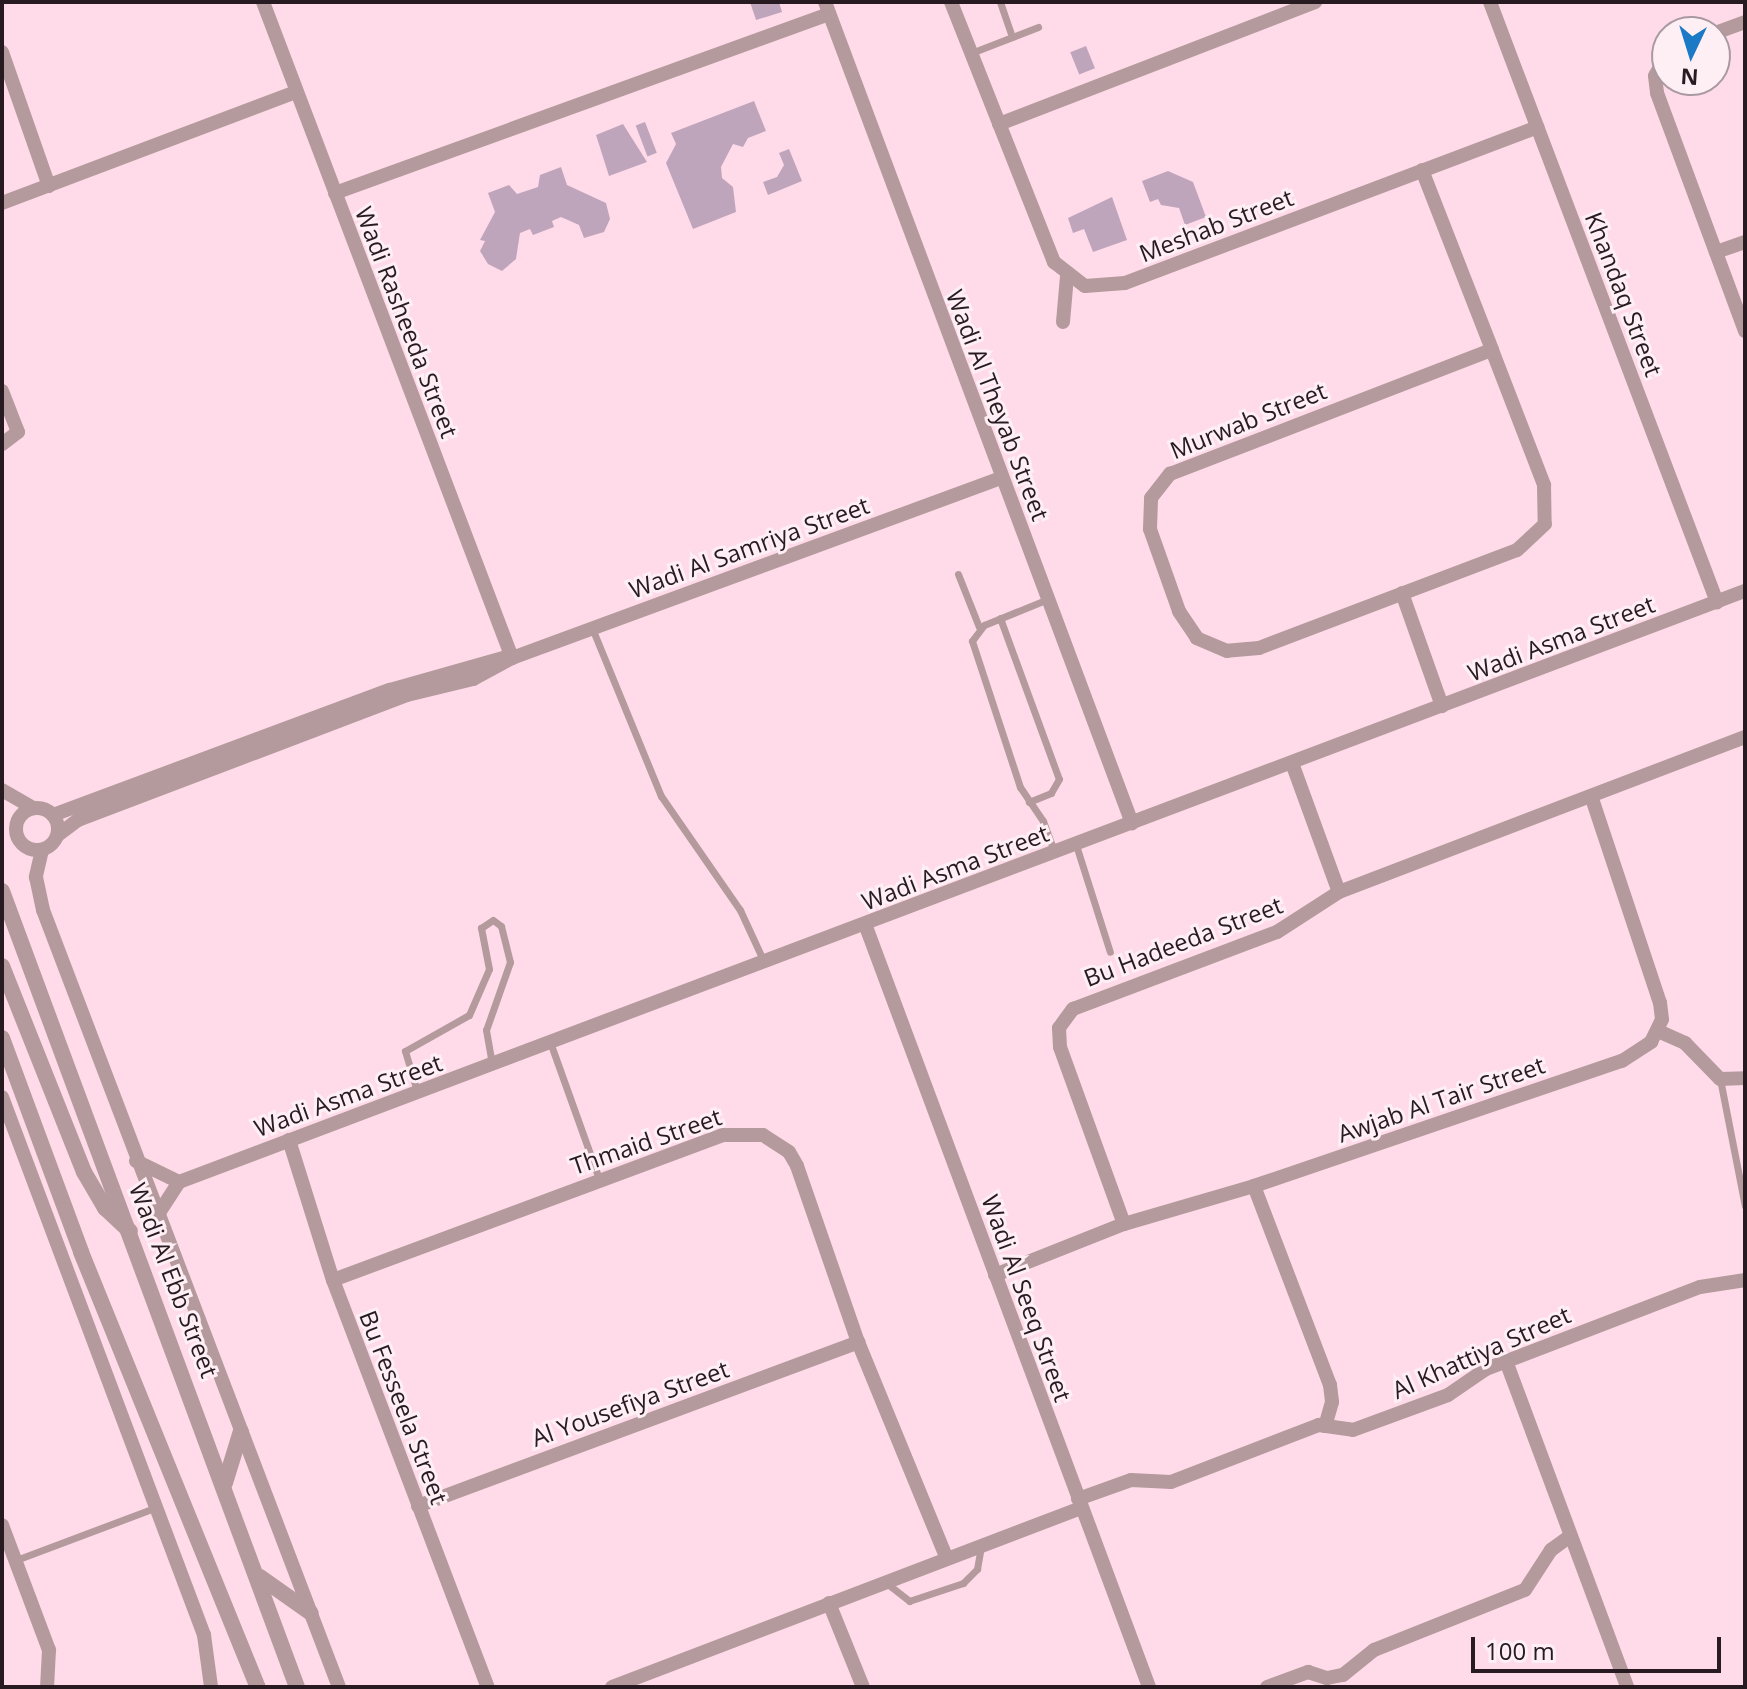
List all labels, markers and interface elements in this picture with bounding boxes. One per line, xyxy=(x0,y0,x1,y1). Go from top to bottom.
north arrow xyxy=(1651,16,1731,96)
text: N xyxy=(1680,62,1699,94)
street label: Meshab Street xyxy=(1135,182,1297,268)
street label: Wadi Rasheeda Street xyxy=(350,202,464,442)
street label: Khandaq Street xyxy=(1579,208,1669,380)
street label: Wadi Al Theyab Street xyxy=(941,286,1055,524)
street label: Murwab Street xyxy=(1166,376,1330,464)
street label: Wadi Al Samriya Street xyxy=(625,490,873,604)
street label: Wadi Asma Street xyxy=(1463,589,1659,687)
street label: Wadi Asma Street xyxy=(857,818,1053,916)
street label: Bu Hadeeda Street xyxy=(1080,890,1286,992)
street label: Wadi Asma Street xyxy=(250,1048,446,1142)
street label: Awjab Al Tair Street xyxy=(1334,1050,1548,1148)
street label: Thmaid Street xyxy=(567,1102,725,1180)
street label: Wadi Al Ebb Street xyxy=(124,1179,224,1381)
street label: Wadi Al Seeq Street xyxy=(976,1191,1078,1405)
street label: Al Khattiya Street xyxy=(1387,1300,1575,1404)
street label: Bu Fesseela Street xyxy=(354,1306,454,1508)
street label: Al Yousefiya Street xyxy=(527,1354,733,1452)
scale bar xyxy=(1475,1621,1725,1671)
text: 100 m xyxy=(1485,1634,1555,1667)

